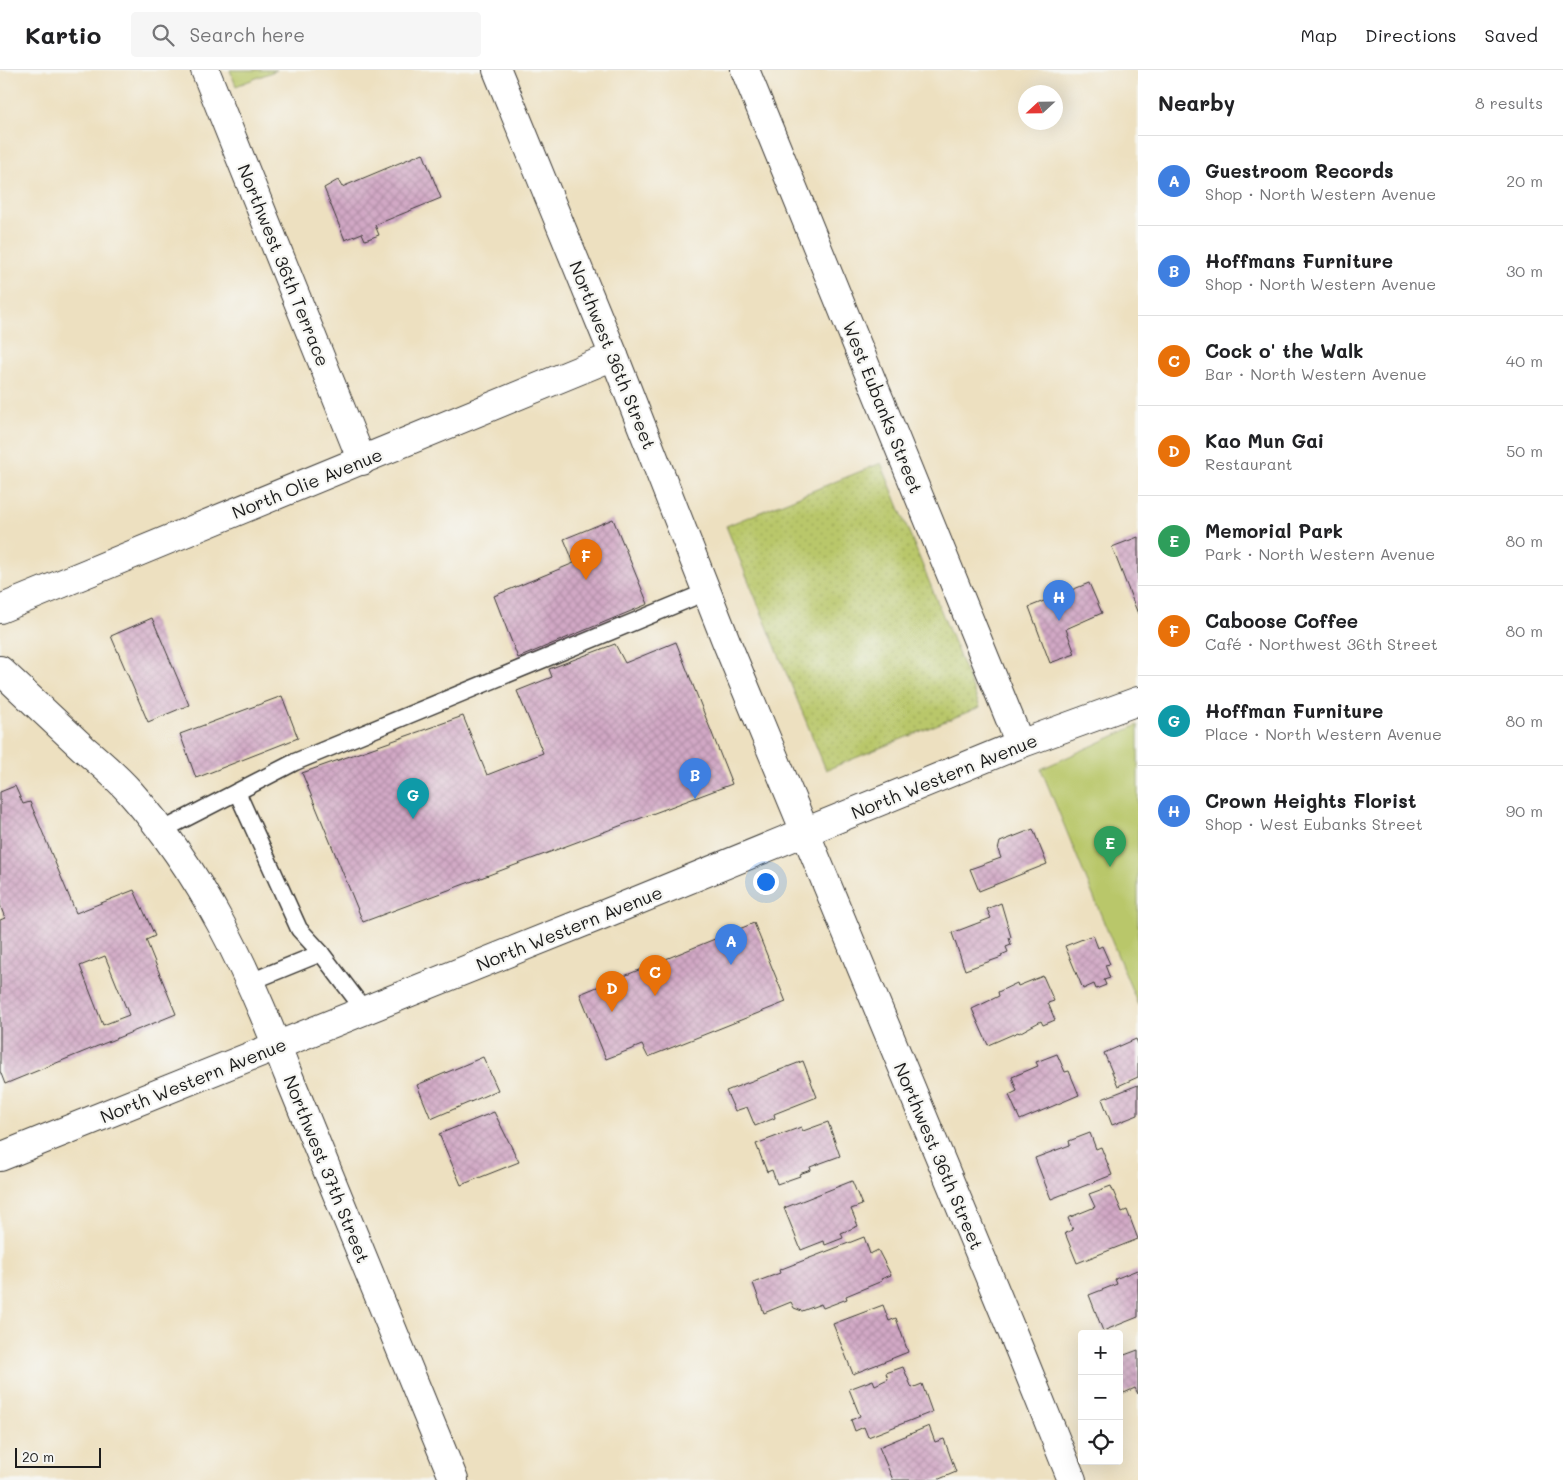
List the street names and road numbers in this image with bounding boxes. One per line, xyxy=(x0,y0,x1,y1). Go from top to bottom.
street label: Northwest 36th Terrace xyxy=(232,160,336,370)
street label: Northwest 36th Street xyxy=(564,257,662,453)
street label: West Eubanks Street xyxy=(837,317,929,497)
street label: North Olie Avenue xyxy=(228,442,386,524)
street label: North Western Avenue xyxy=(847,728,1041,824)
street label: North Western Avenue xyxy=(472,880,666,976)
street label: North Western Avenue xyxy=(96,1032,290,1128)
street label: Northwest 36th Street xyxy=(889,1059,989,1253)
street label: Northwest 37th Street xyxy=(278,1072,376,1266)

